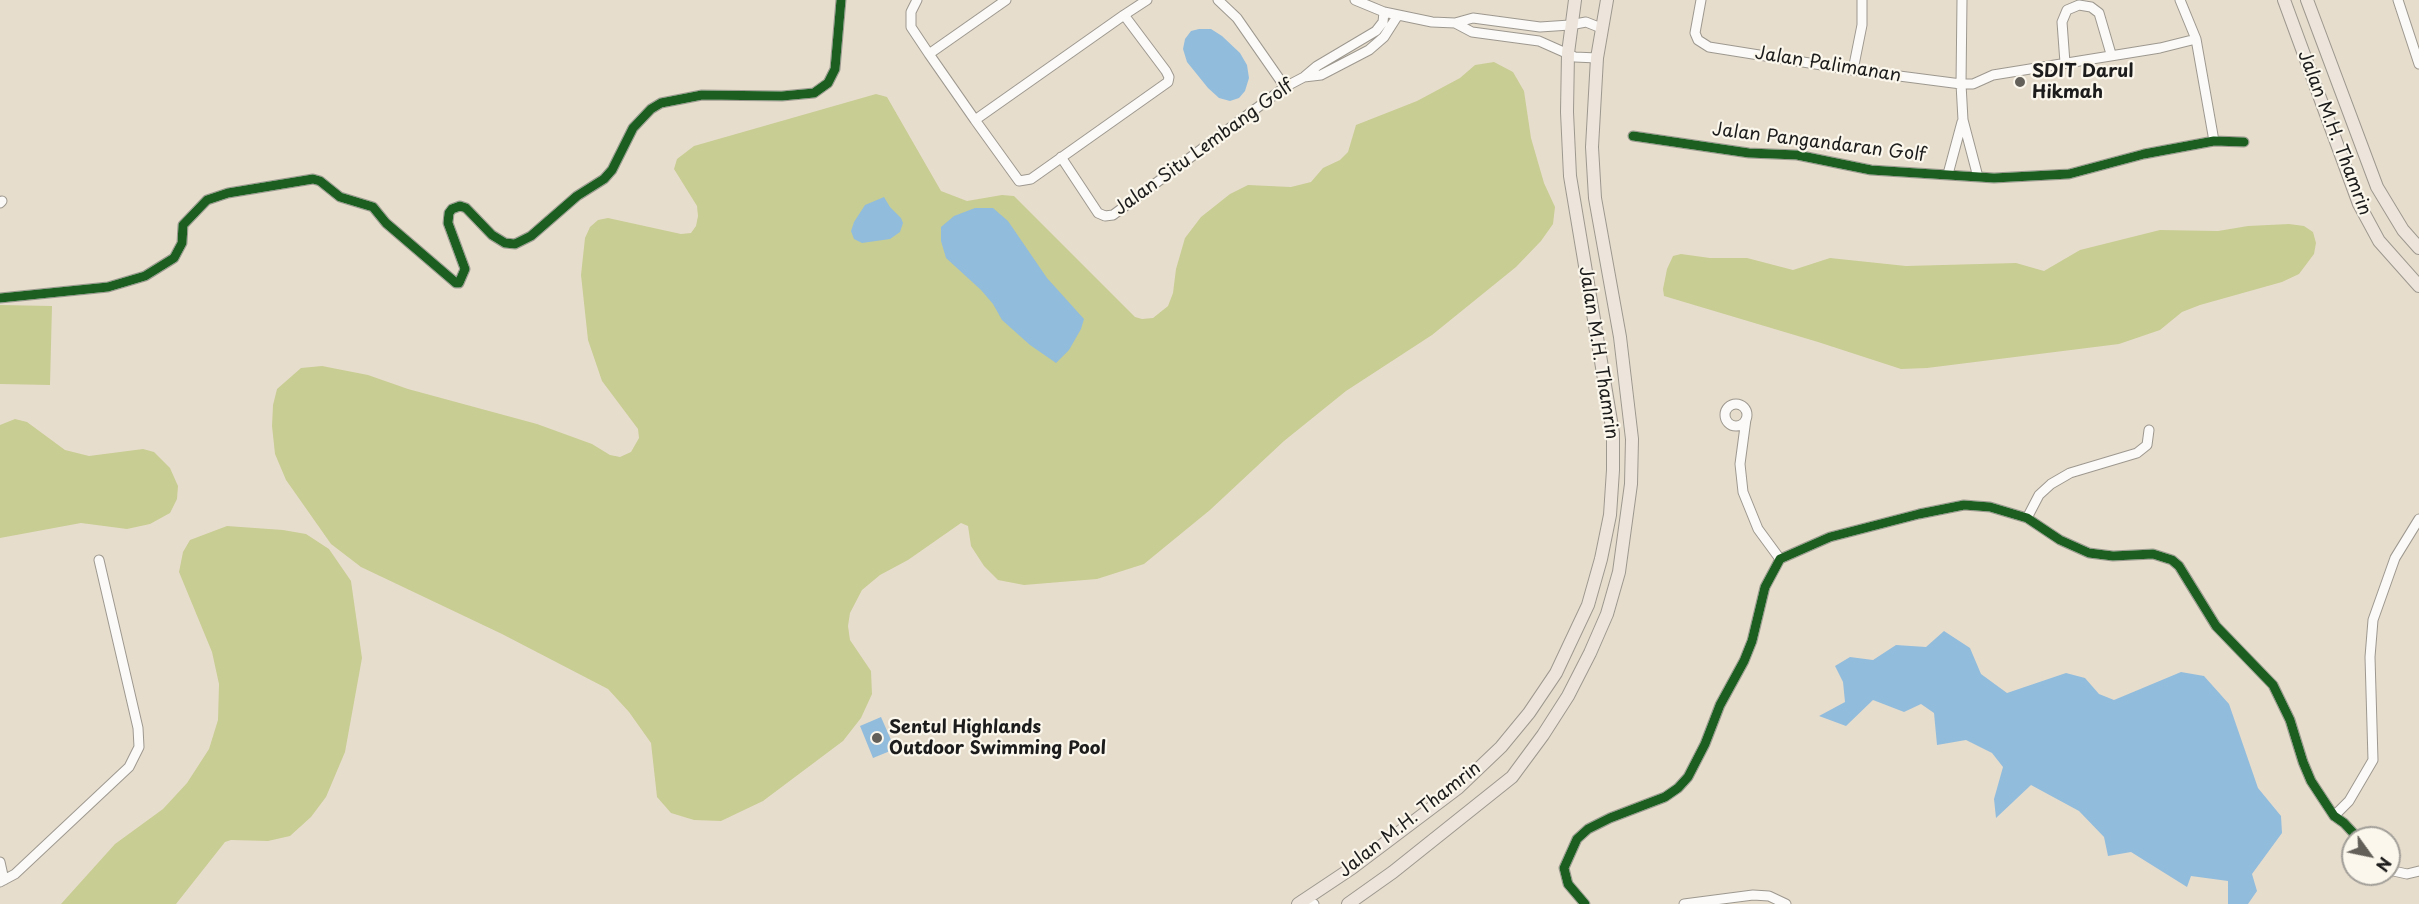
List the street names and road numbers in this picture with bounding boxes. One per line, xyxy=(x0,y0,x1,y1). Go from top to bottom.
street label: Jalan Palimanan xyxy=(1753,43,1903,87)
street label: Jalan M.H. Thamrin xyxy=(2293,48,2375,218)
street label: Jalan Situ Lembang Golf xyxy=(1110,76,1298,220)
street label: Jalan Pangandaran Golf xyxy=(1711,119,1927,167)
street label: Jalan M.H. Thamrin xyxy=(1574,265,1622,441)
street label: Jalan M.H. Thamrin xyxy=(1335,758,1485,882)

